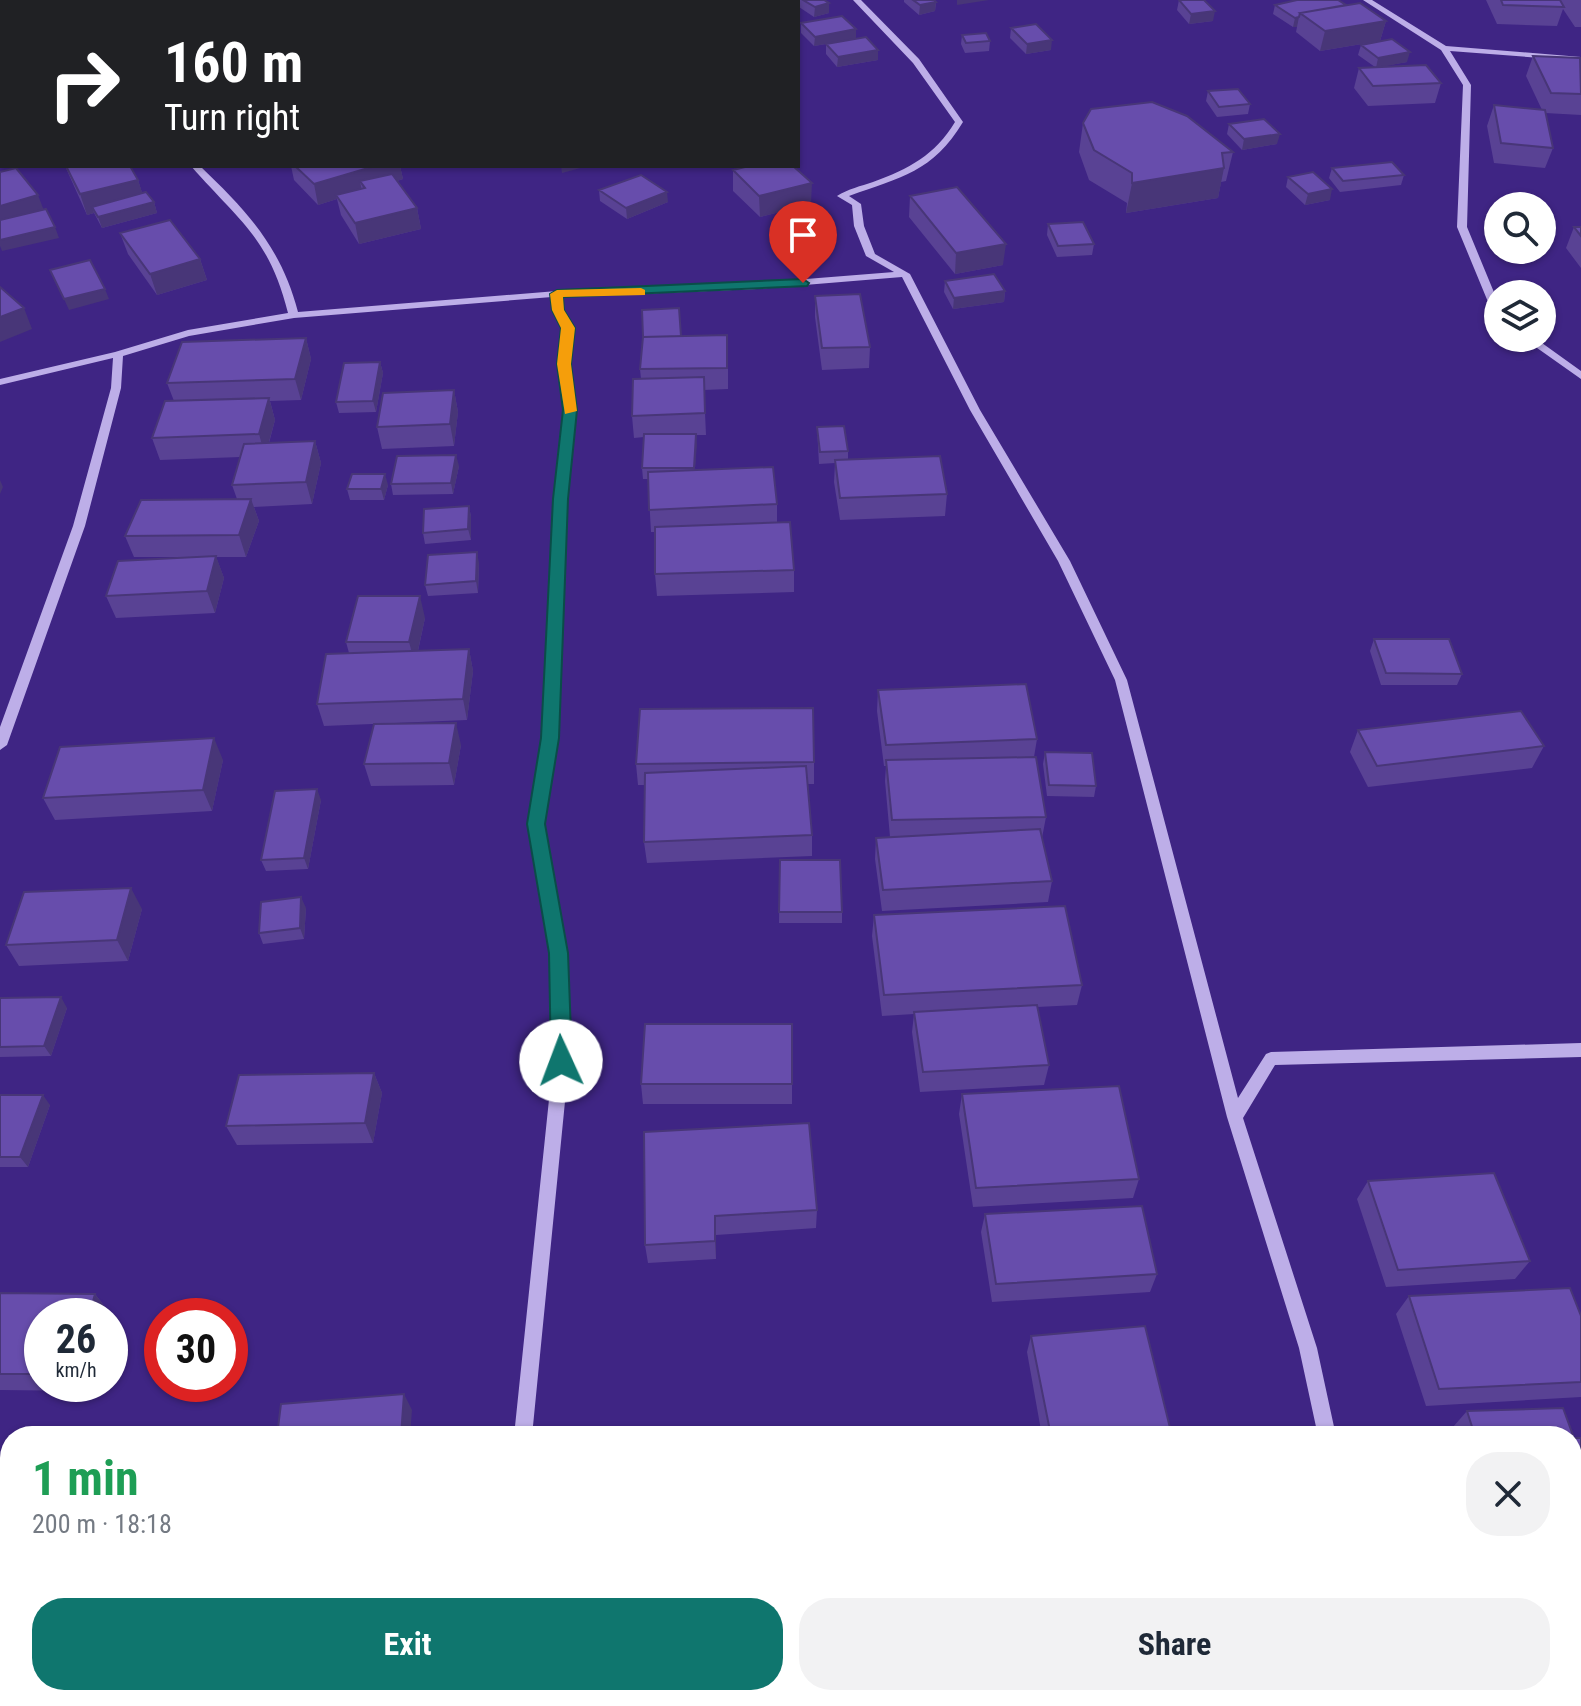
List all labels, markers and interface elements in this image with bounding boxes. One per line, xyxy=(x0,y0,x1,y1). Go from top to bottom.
text: 160 m xyxy=(164,30,303,96)
icon: right xyxy=(32,32,136,136)
text: Turn right xyxy=(164,97,300,139)
map controls xyxy=(1484,192,1556,352)
button: search xyxy=(1484,192,1556,264)
pin xyxy=(769,201,837,283)
icon: arrive xyxy=(781,213,825,257)
button: layers xyxy=(1484,280,1556,352)
position arrow xyxy=(519,1019,603,1103)
speed limit sign: 30 xyxy=(144,1298,248,1402)
text: 26 xyxy=(56,1316,96,1363)
text: km/h xyxy=(55,1358,97,1382)
text: 1 min xyxy=(32,1450,139,1507)
button: close xyxy=(1466,1452,1550,1536)
text: 200 m · 18:18 xyxy=(32,1509,172,1539)
button: Exit xyxy=(32,1598,783,1690)
button: Share xyxy=(799,1598,1550,1690)

